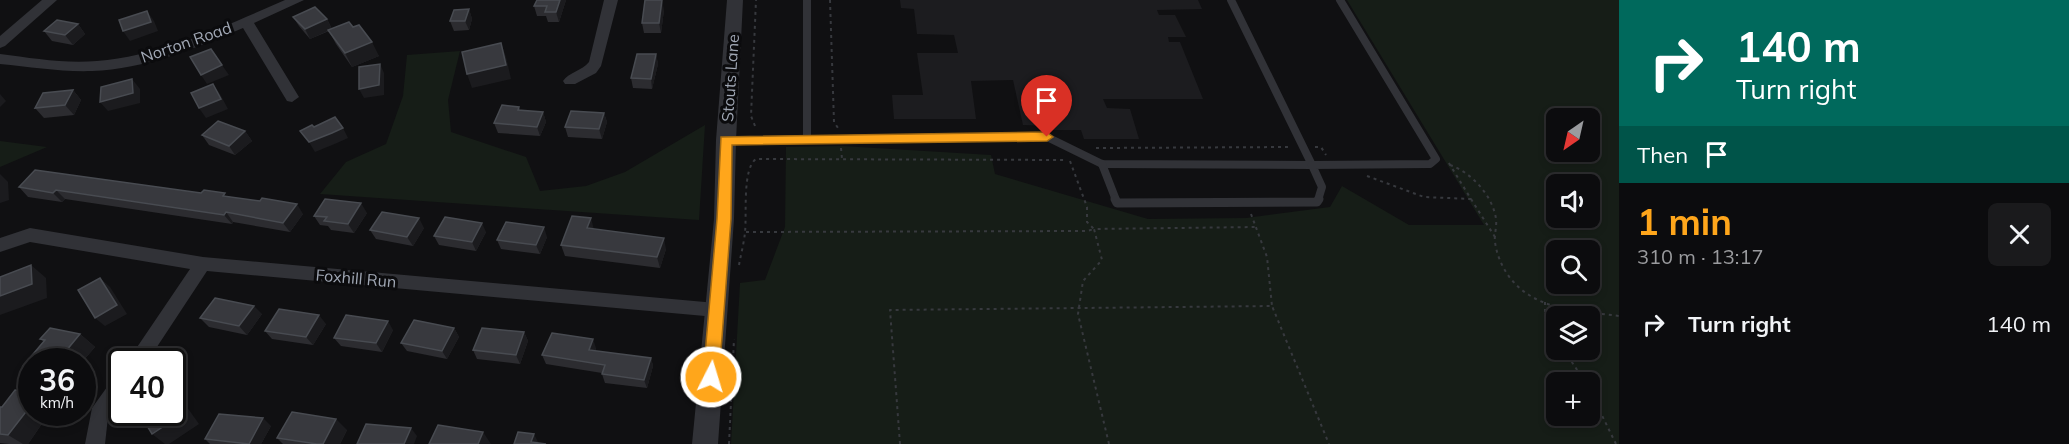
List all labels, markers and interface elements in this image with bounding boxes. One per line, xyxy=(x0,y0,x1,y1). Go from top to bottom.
street label: Norton Road xyxy=(138,17,234,67)
text: 140 m xyxy=(1736,20,1861,73)
icon: right xyxy=(1637,24,1715,102)
street label: Stouts Lane xyxy=(717,33,743,123)
text: Turn right xyxy=(1736,72,1856,106)
pin xyxy=(1021,75,1072,137)
icon: arrive xyxy=(1030,84,1063,117)
north arrow xyxy=(1546,108,1600,162)
map controls xyxy=(1546,108,1600,426)
icon: arrive xyxy=(1700,138,1733,171)
text: Then xyxy=(1637,141,1688,169)
button: sound xyxy=(1546,174,1600,228)
text: 1 min xyxy=(1637,199,1732,244)
button: close xyxy=(1988,203,2051,266)
button: search xyxy=(1546,240,1600,294)
text: 310 m · 13:17 xyxy=(1637,244,1763,269)
street label: Foxhill Run xyxy=(315,265,397,291)
button: layers xyxy=(1546,306,1600,360)
icon: right xyxy=(1637,308,1670,341)
text: Turn right xyxy=(1688,310,1791,338)
text: 140 m xyxy=(1986,310,2051,338)
position arrow xyxy=(679,345,743,409)
speed limit sign: 40 xyxy=(108,348,186,426)
text: 36 xyxy=(39,361,75,399)
button: + xyxy=(1546,372,1600,426)
text: km/h xyxy=(40,393,74,412)

